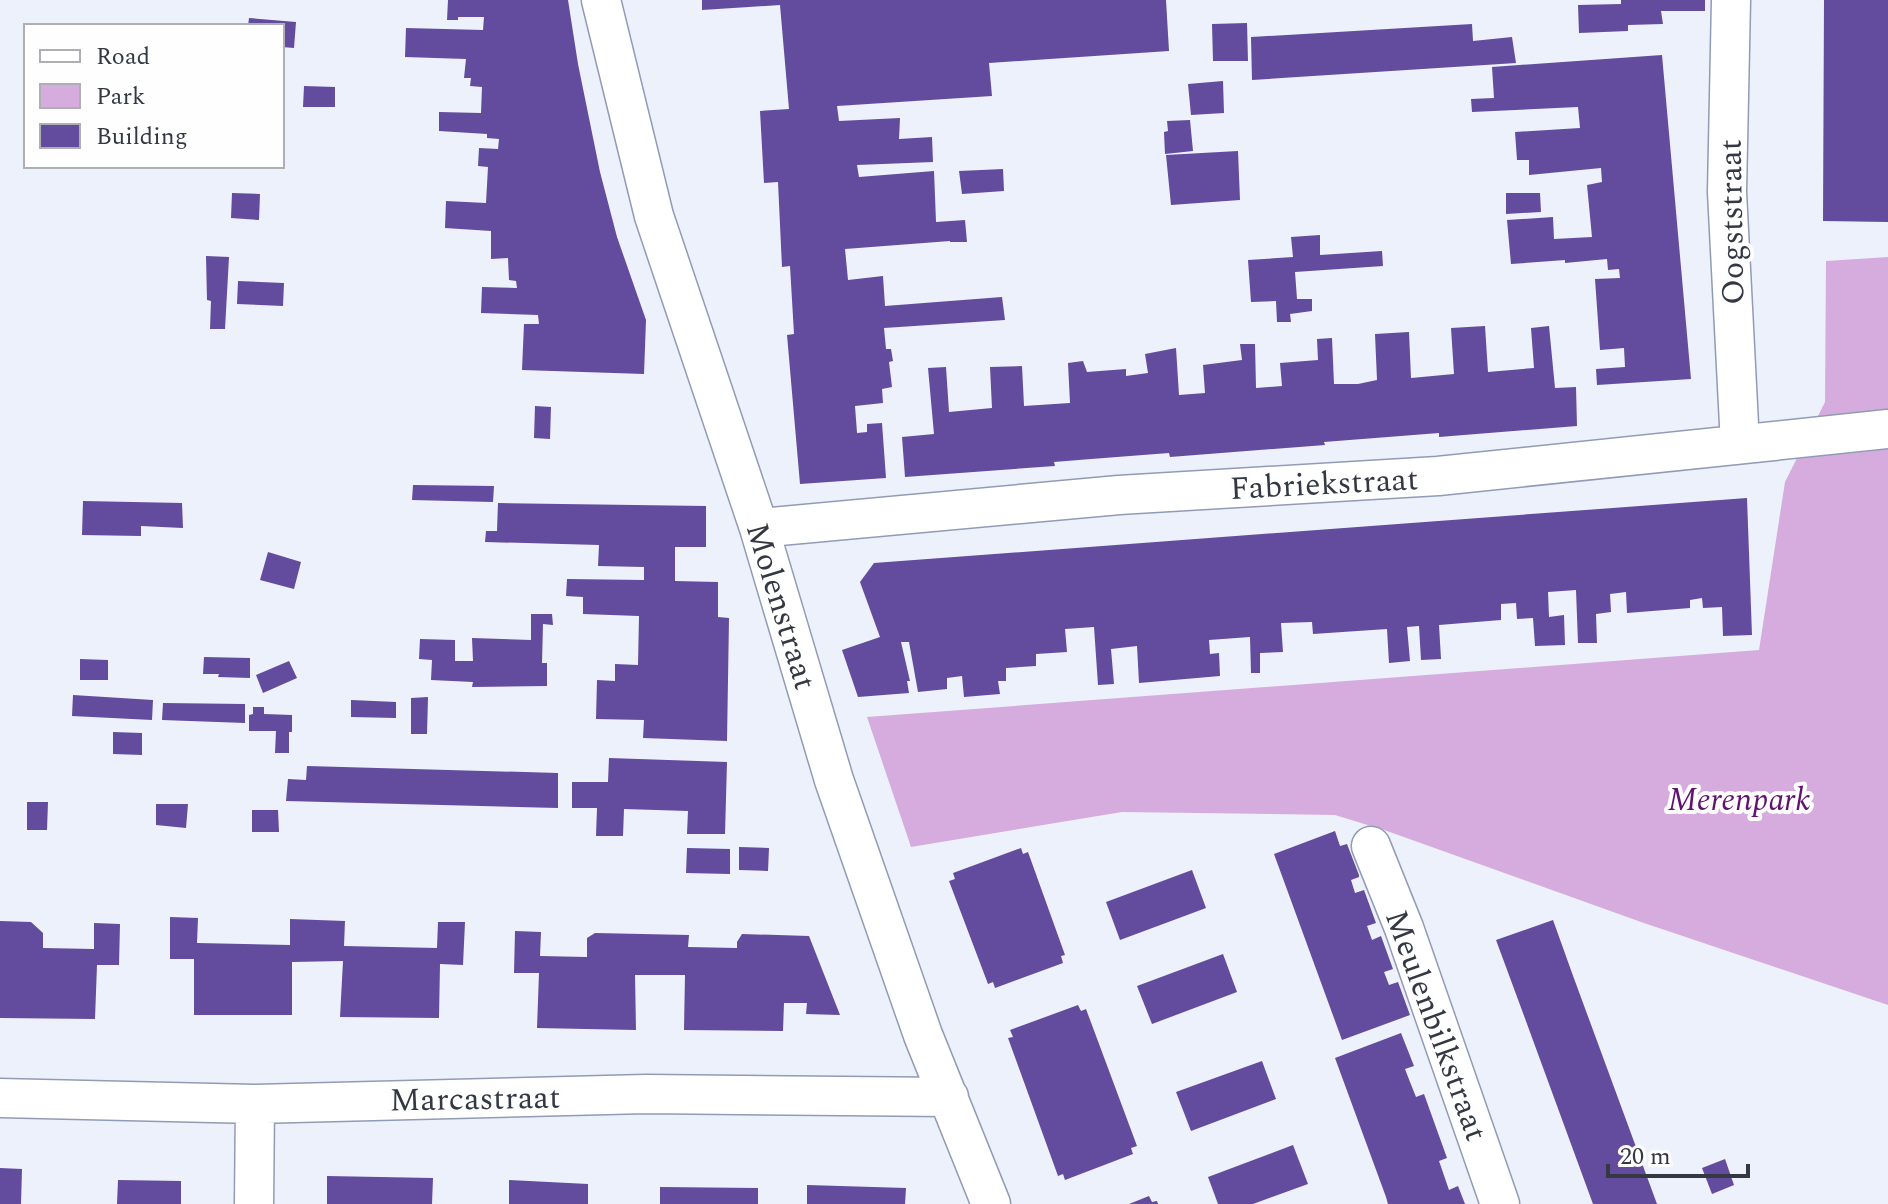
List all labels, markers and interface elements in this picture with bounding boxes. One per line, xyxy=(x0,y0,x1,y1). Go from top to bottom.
legend xyxy=(24,24,284,168)
text: Road xyxy=(96,39,150,75)
text: Park xyxy=(96,79,146,115)
text: Building xyxy=(96,119,188,155)
street label: Oogststraat xyxy=(1707,139,1758,305)
street label: Fabriekstraat xyxy=(1229,455,1420,514)
street label: Molenstraat xyxy=(732,517,829,696)
park label: Merenpark xyxy=(1668,776,1810,825)
street label: Meulenbilkstraat xyxy=(1371,903,1500,1148)
street label: Marcastraat xyxy=(389,1074,561,1125)
scale bar xyxy=(1608,1128,1748,1178)
text: 20 m xyxy=(1620,1139,1671,1175)

